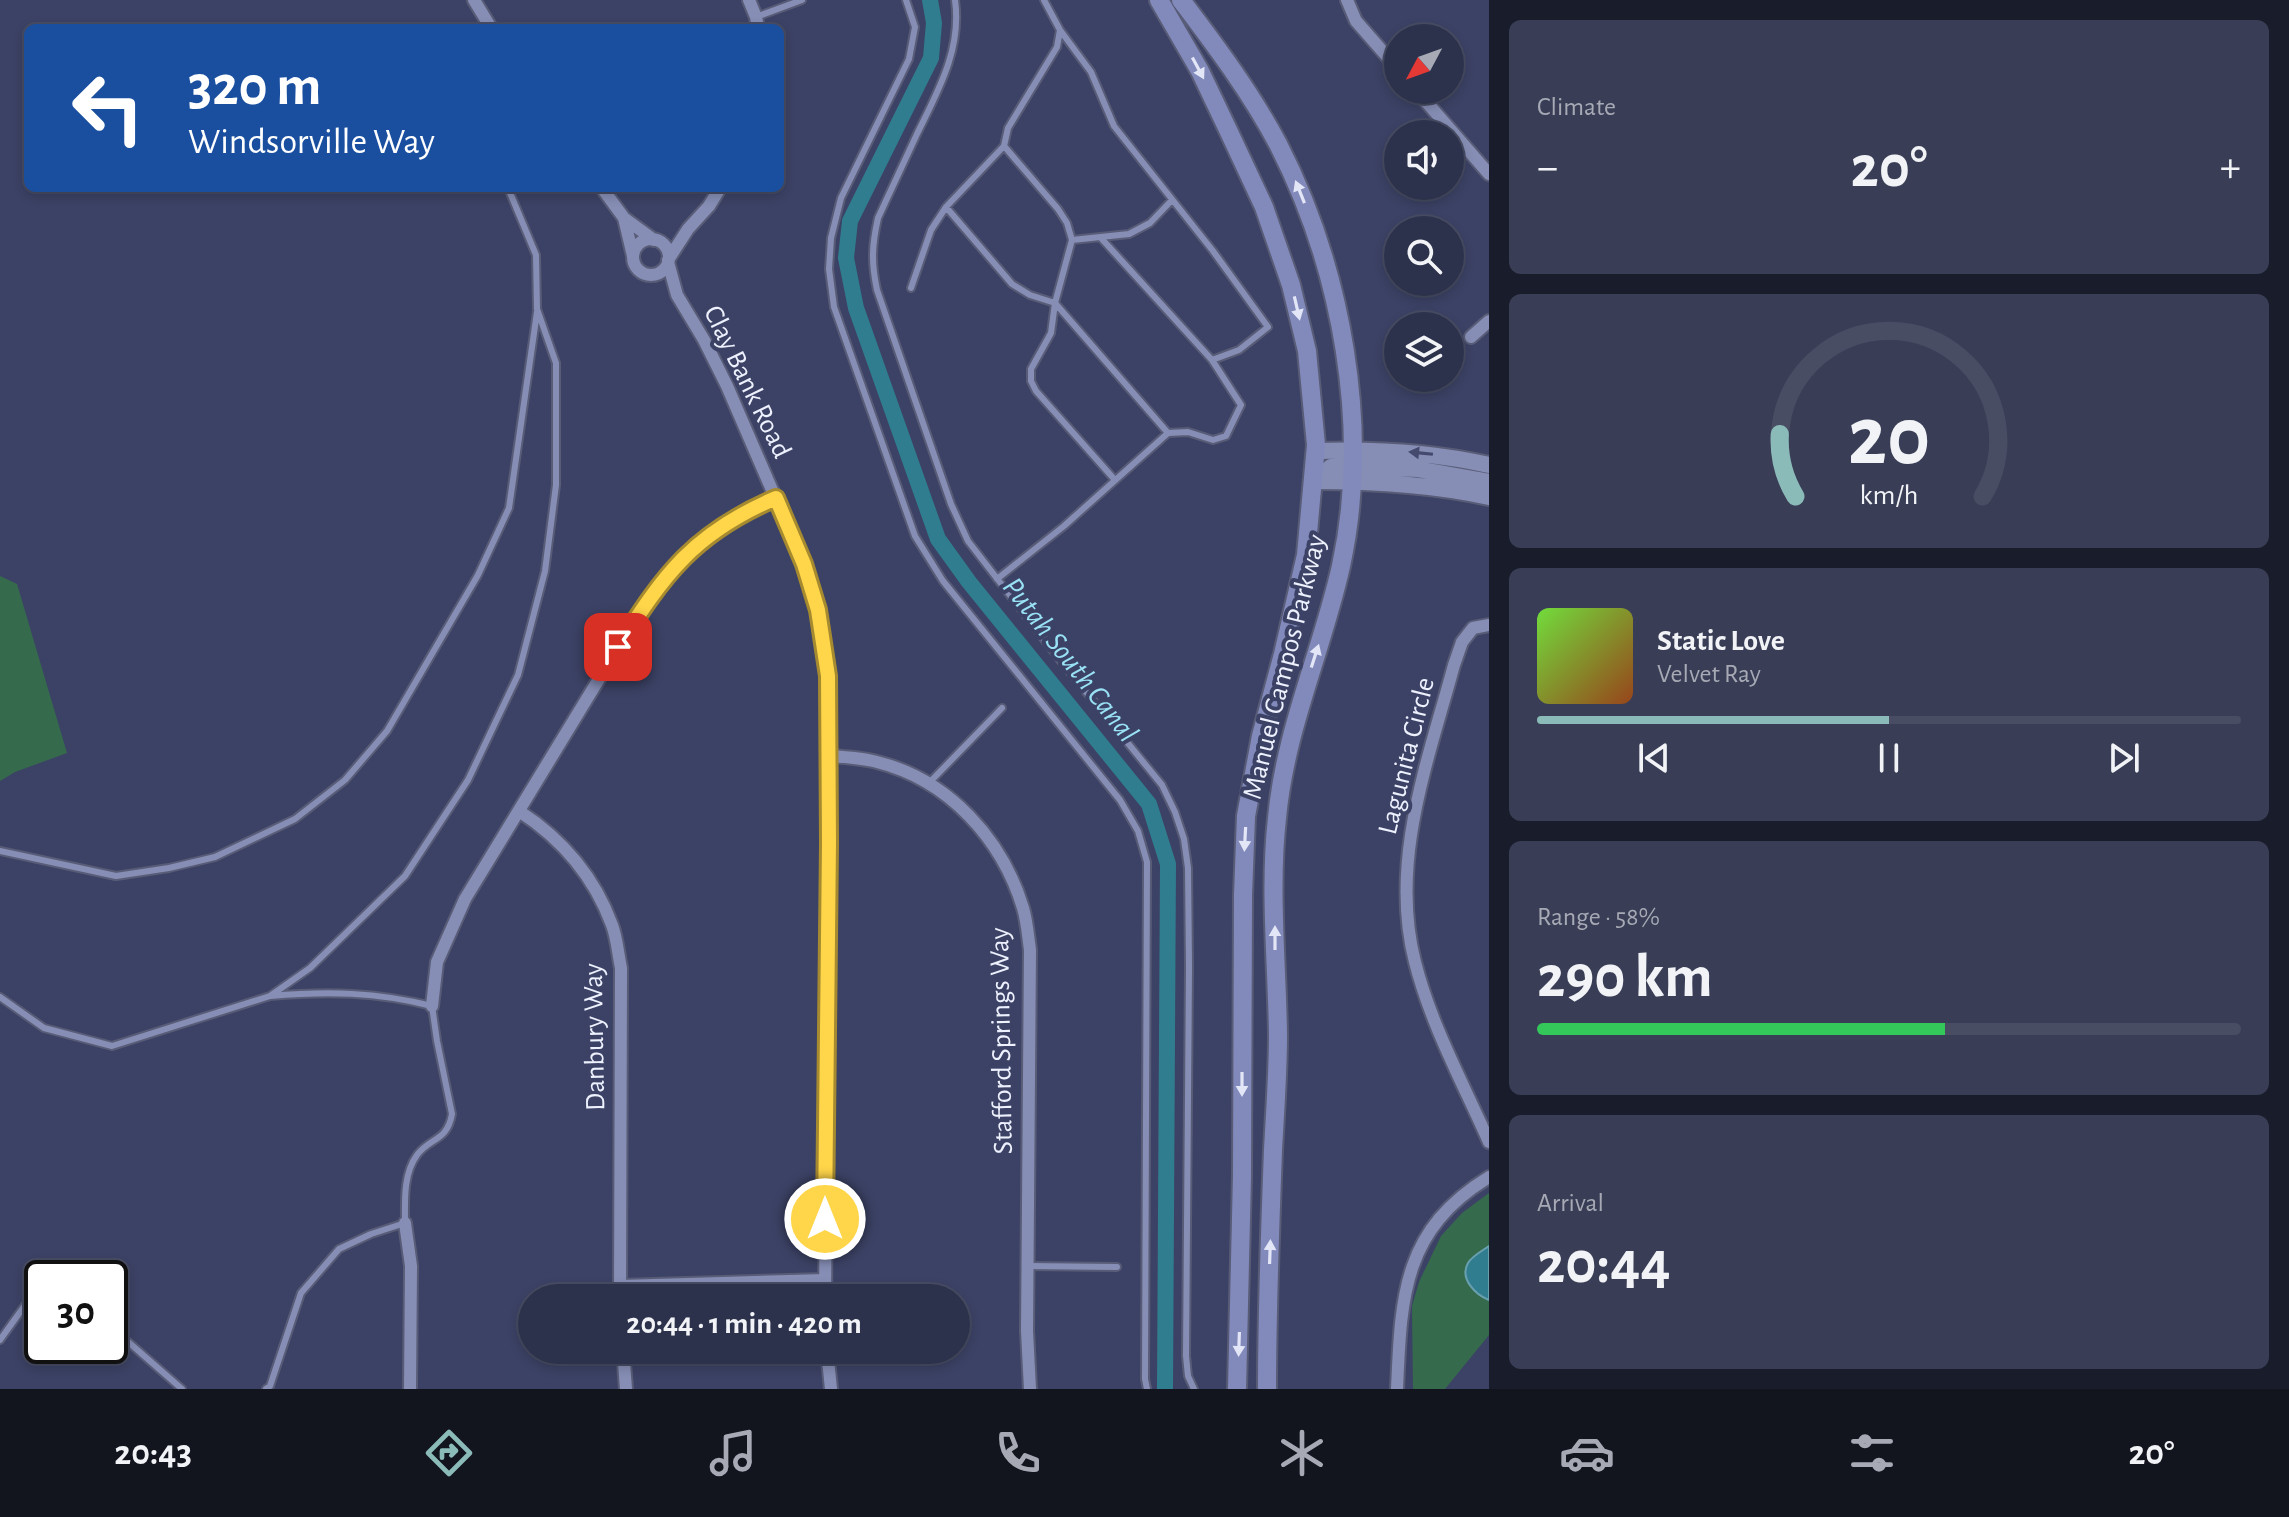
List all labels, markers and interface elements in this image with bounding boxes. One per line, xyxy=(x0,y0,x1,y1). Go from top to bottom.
north arrow xyxy=(1384,24,1464,104)
map controls xyxy=(1384,24,1464,392)
icon: left xyxy=(56,56,160,160)
one-way arrow xyxy=(1192,56,1205,79)
text: 320 m xyxy=(188,59,321,115)
text: Climate xyxy=(1537,94,1616,120)
button: sound xyxy=(1384,120,1464,200)
text: Windsorville Way xyxy=(188,124,435,160)
text: 20° xyxy=(1850,138,1928,198)
text: − xyxy=(1537,146,1558,190)
text: + xyxy=(2220,146,2241,190)
one-way arrow xyxy=(1293,180,1306,204)
button: search xyxy=(1384,216,1464,296)
one-way arrow xyxy=(1291,295,1304,320)
street label: Clay Bank Road xyxy=(698,301,796,463)
button: layers xyxy=(1384,312,1464,392)
text: 20 xyxy=(1848,395,1930,479)
one-way arrow xyxy=(1408,447,1433,460)
text: km/h xyxy=(1860,481,1918,510)
street label: Manuel Campos Parkway xyxy=(1239,532,1331,802)
water label: Putah South Canal xyxy=(997,572,1143,748)
pin xyxy=(584,613,652,681)
icon: arrive xyxy=(596,625,640,669)
text: Static Love xyxy=(1657,626,1785,656)
one-way arrow xyxy=(1310,643,1322,667)
text: Velvet Ray xyxy=(1657,661,1761,687)
street label: Lagunita Circle xyxy=(1374,675,1440,837)
icon: previous xyxy=(1632,736,1676,780)
icon: pause xyxy=(1867,736,1911,780)
icon: next xyxy=(2102,736,2146,780)
one-way arrow xyxy=(1239,827,1252,852)
text: Range · 58% xyxy=(1537,904,1660,930)
one-way arrow xyxy=(1269,925,1281,950)
street label: Stafford Springs Way xyxy=(986,927,1018,1155)
text: 290 km xyxy=(1537,948,1713,1008)
street label: Danbury Way xyxy=(580,963,610,1111)
one-way arrow xyxy=(1236,1072,1248,1097)
position arrow xyxy=(783,1177,867,1261)
text: Arrival xyxy=(1537,1190,1604,1216)
text: 20:44 xyxy=(1537,1234,1671,1294)
one-way arrow xyxy=(1263,1239,1276,1264)
speed limit sign: 30 xyxy=(24,1260,128,1364)
text: 20:44 · 1 min · 420 m xyxy=(626,1309,862,1339)
one-way arrow xyxy=(1232,1332,1245,1357)
icon: directions xyxy=(421,1425,477,1481)
icon: music xyxy=(705,1425,761,1481)
icon: phone xyxy=(990,1425,1046,1481)
icon: climate xyxy=(1274,1425,1330,1481)
icon: car xyxy=(1559,1425,1615,1481)
icon: filters xyxy=(1844,1425,1900,1481)
text: 20:43 xyxy=(114,1435,192,1471)
text: 20° xyxy=(2128,1435,2175,1471)

